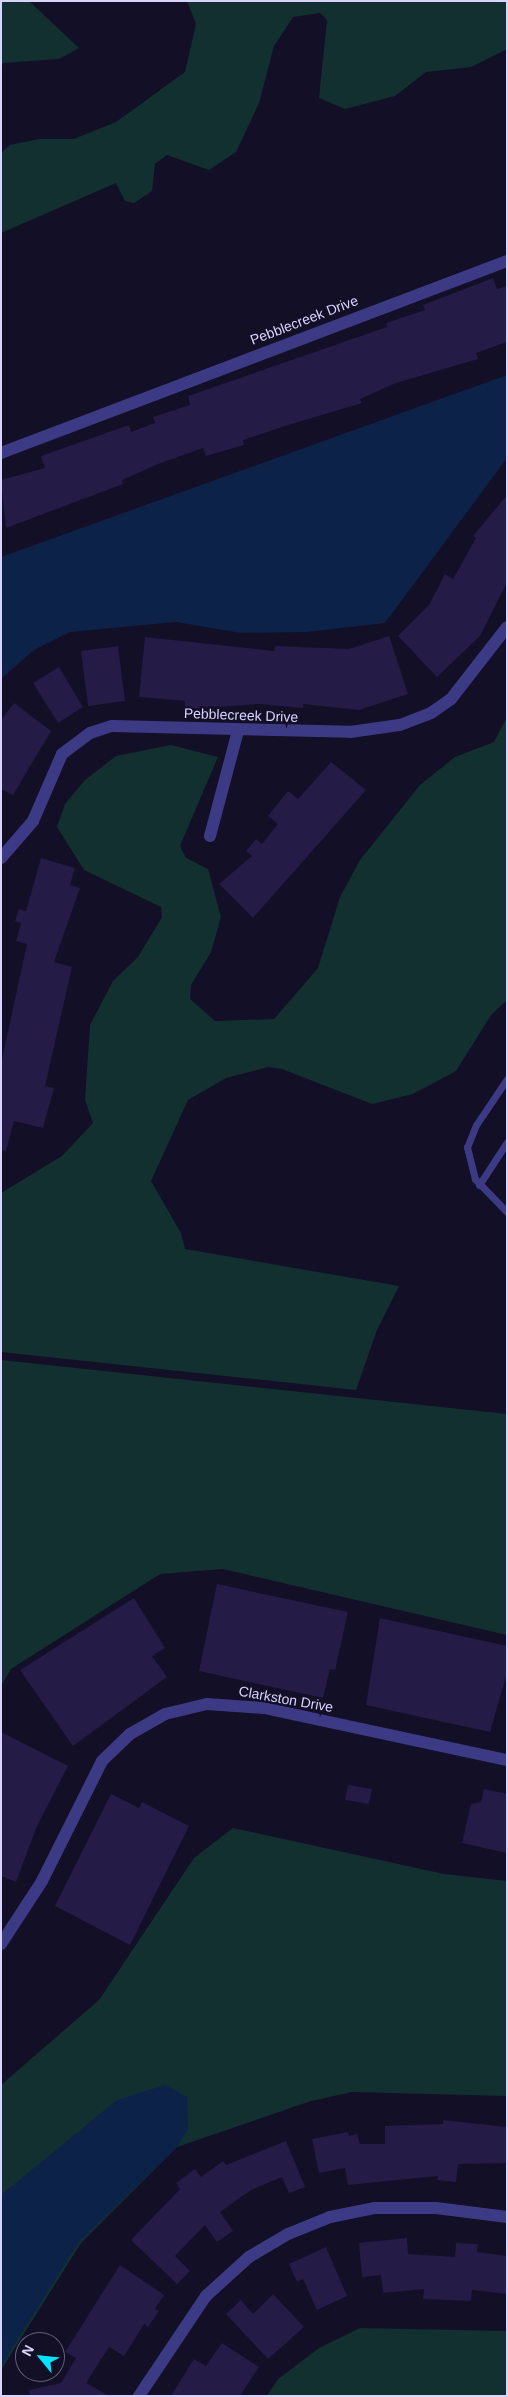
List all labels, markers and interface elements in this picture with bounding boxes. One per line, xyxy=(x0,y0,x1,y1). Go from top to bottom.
street label: Pebblecreek Drive xyxy=(248,292,360,348)
street label: Pebblecreek Drive xyxy=(184,705,298,725)
street label: Clarkston Drive xyxy=(237,1682,335,1716)
north arrow xyxy=(15,2332,65,2382)
text: N xyxy=(18,2342,37,2359)

